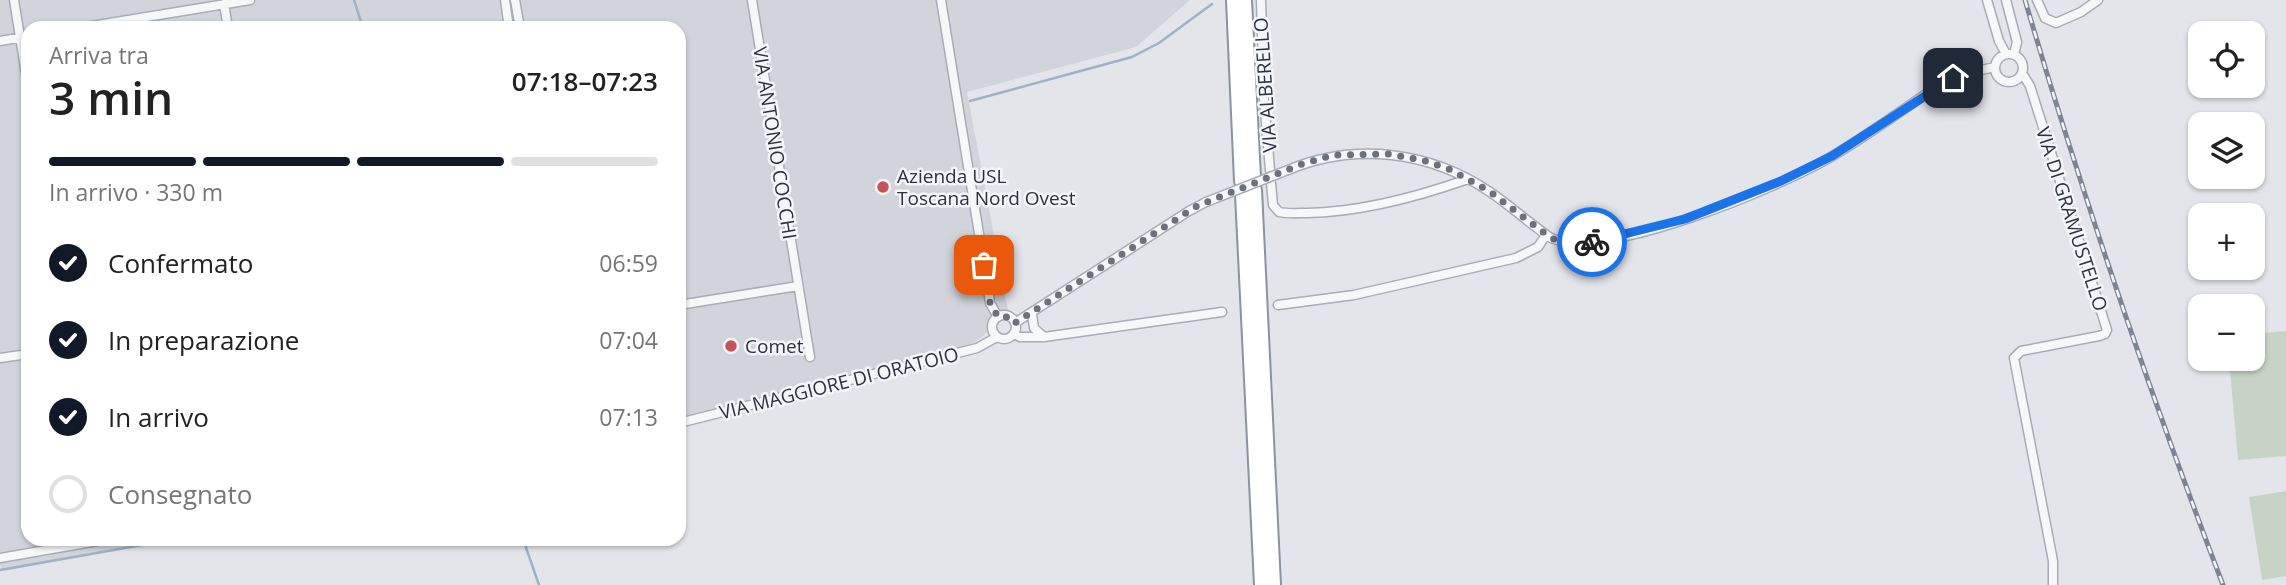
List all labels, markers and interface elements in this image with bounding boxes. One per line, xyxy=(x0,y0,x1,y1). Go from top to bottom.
street label: VIA ALBERELLO xyxy=(1247,17,1283,153)
map controls xyxy=(2188,21,2265,371)
button: locate xyxy=(2188,21,2265,98)
text: Arriva tra xyxy=(49,39,149,71)
street label: VIA ANTONIO COCCHI xyxy=(747,45,803,241)
pin xyxy=(1923,48,1983,108)
icon: home xyxy=(1934,59,1972,97)
text: 07:18–07:23 xyxy=(512,63,658,99)
text: 3 min xyxy=(49,66,173,128)
button: layers xyxy=(2188,112,2265,189)
street label: VIA DI GRAMUSTELLO xyxy=(2030,124,2114,314)
place label: Azienda USL Toscana Nord Ovest xyxy=(897,163,1076,211)
text: In arrivo · 330 m xyxy=(49,176,223,208)
marker: Azienda USL Toscana Nord Ovest xyxy=(875,179,891,195)
button: + xyxy=(2188,203,2265,280)
courier xyxy=(1557,207,1627,277)
icon: bike xyxy=(1573,223,1611,261)
pin xyxy=(954,235,1014,295)
icon: check xyxy=(49,244,87,282)
text: Confermato xyxy=(108,245,253,281)
icon: bag xyxy=(965,246,1003,284)
text: 06:59 xyxy=(599,247,658,279)
button: − xyxy=(2188,294,2265,371)
icon: check xyxy=(49,321,87,359)
text: In preparazione xyxy=(108,322,299,358)
text: 07:04 xyxy=(599,324,658,356)
place label: Comet xyxy=(745,333,804,359)
marker: Comet xyxy=(723,338,739,354)
street label: VIA MAGGIORE DI ORATOIO xyxy=(717,341,961,425)
icon: check xyxy=(49,398,87,436)
text: In arrivo xyxy=(108,399,209,435)
text: 07:13 xyxy=(599,401,658,433)
text: Consegnato xyxy=(108,476,252,512)

